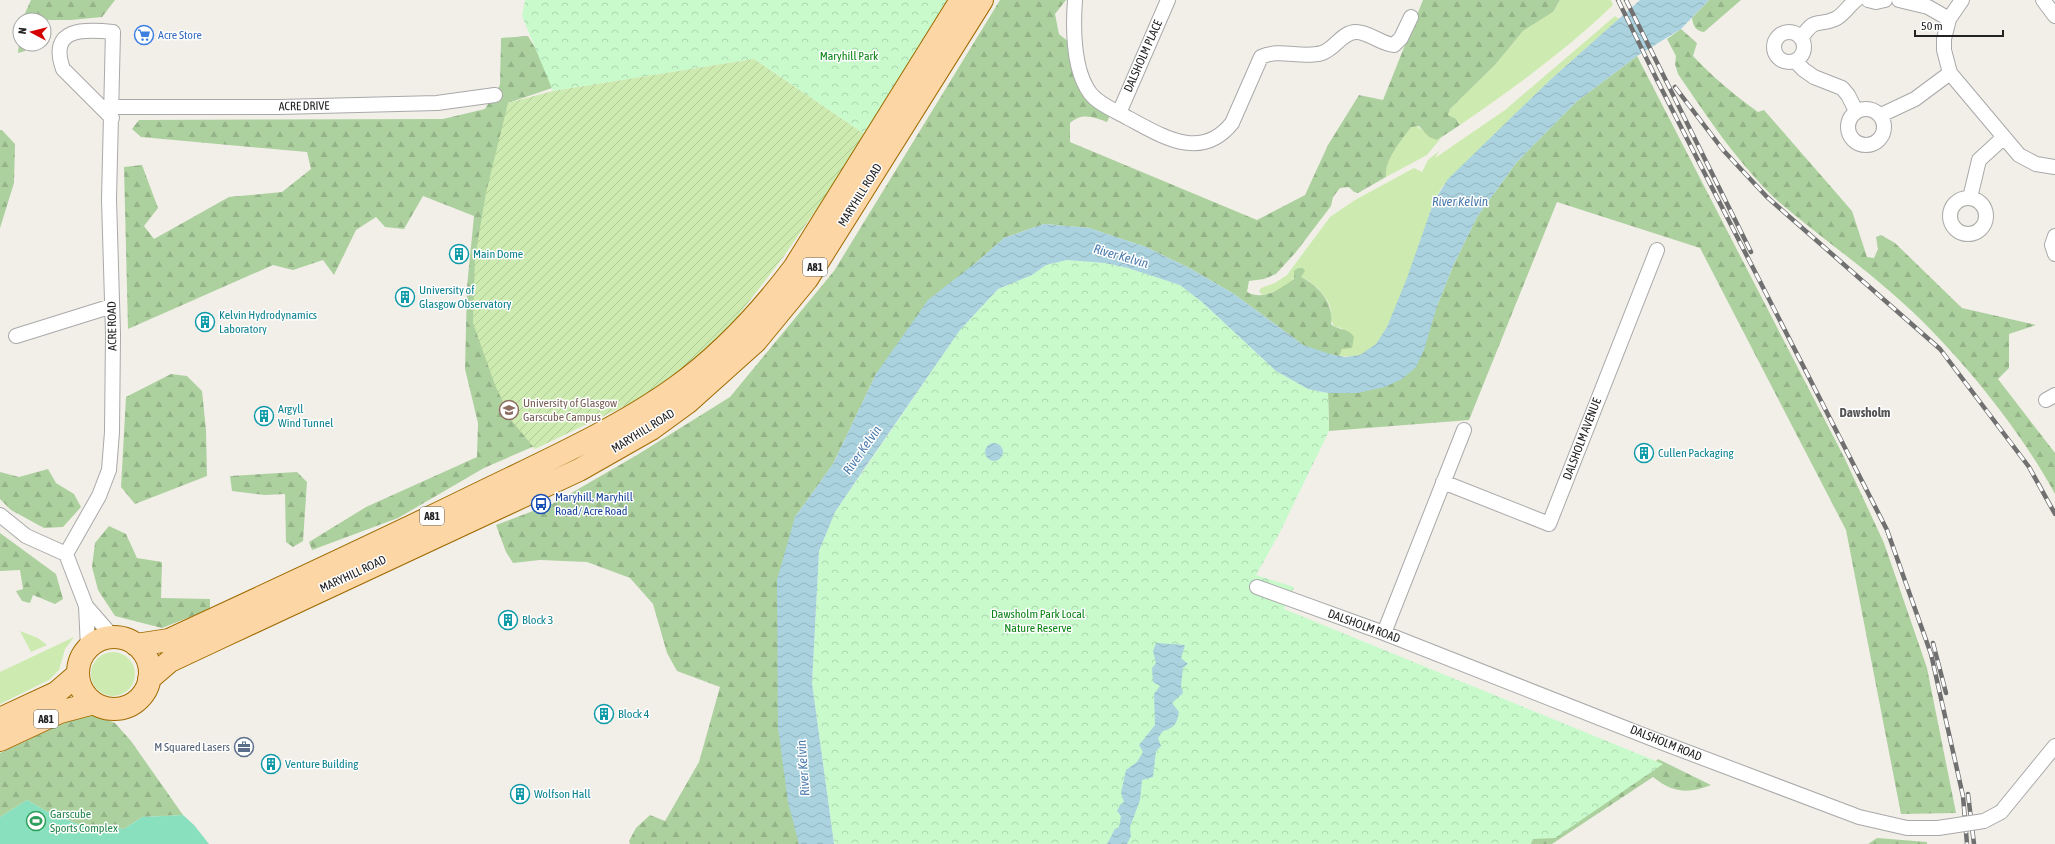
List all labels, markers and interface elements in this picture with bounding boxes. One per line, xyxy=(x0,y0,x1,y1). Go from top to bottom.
north arrow xyxy=(12,12,52,52)
scale bar xyxy=(1915,12,2003,38)
street label: DALSHOLM PLACE xyxy=(1121,18,1165,94)
text: 50 m xyxy=(1921,19,1943,33)
supermarket icon: Acre Store xyxy=(133,24,155,46)
text: N xyxy=(16,27,28,35)
place label: Acre Store xyxy=(158,28,202,42)
park label: Maryhill Park xyxy=(820,49,879,63)
street label: ACRE DRIVE xyxy=(278,99,330,113)
street label: MARYHILL ROAD xyxy=(835,161,885,229)
water label: River Kelvin xyxy=(1432,194,1489,209)
water label: River Kelvin xyxy=(1092,241,1151,271)
building icon: Main Dome xyxy=(448,243,470,265)
place label: Main Dome xyxy=(473,247,523,261)
road number: A81 xyxy=(803,258,827,276)
place label: University of Glasgow Observatory xyxy=(419,283,511,311)
building icon: University of Glasgow Observatory xyxy=(394,286,416,308)
street label: ACRE ROAD xyxy=(105,301,119,351)
place label: Kelvin Hydrodynamics Laboratory xyxy=(219,308,317,336)
building icon: Kelvin Hydrodynamics Laboratory xyxy=(194,311,216,333)
place label: University of Glasgow Garscube Campus xyxy=(523,396,617,424)
street label: DALSHOLM AVENUE xyxy=(1560,396,1604,482)
school or university icon: University of Glasgow Garscube Campus xyxy=(498,399,520,421)
place label: Argyll Wind Tunnel xyxy=(278,402,334,430)
building icon: Argyll Wind Tunnel xyxy=(253,405,275,427)
district label: Dawsholm xyxy=(1840,405,1890,420)
street label: MARYHILL ROAD xyxy=(609,406,677,456)
water label: River Kelvin xyxy=(840,422,885,477)
building icon: Cullen Packaging xyxy=(1633,442,1655,464)
place label: Cullen Packaging xyxy=(1658,446,1735,460)
place label: Maryhill, Maryhill Road/ Acre Road xyxy=(555,490,634,518)
bus stop icon: Maryhill, Maryhill Road/ Acre Road xyxy=(530,493,552,515)
road number: A81 xyxy=(420,507,444,525)
street label: MARYHILL ROAD xyxy=(318,552,389,595)
street label: DALSHOLM ROAD xyxy=(1326,606,1402,646)
park label: Dawsholm Park Local Nature Reserve xyxy=(991,607,1086,635)
building icon: Block 3 xyxy=(497,609,519,631)
place label: Block 3 xyxy=(522,613,553,627)
building icon: Block 4 xyxy=(593,703,615,725)
place label: Block 4 xyxy=(618,707,650,721)
road number: A81 xyxy=(34,710,58,728)
street label: DALSHOLM ROAD xyxy=(1628,722,1704,764)
office icon: M Squared Lasers xyxy=(233,736,255,758)
water label: River Kelvin xyxy=(794,739,812,797)
place label: M Squared Lasers xyxy=(154,740,230,754)
building icon: Venture Building xyxy=(260,753,282,775)
place label: Venture Building xyxy=(285,757,359,771)
building icon: Wolfson Hall xyxy=(509,783,531,805)
place label: Wolfson Hall xyxy=(534,787,592,801)
place label: Garscube Sports Complex xyxy=(50,807,118,835)
sports icon: Garscube Sports Complex xyxy=(25,810,47,832)

